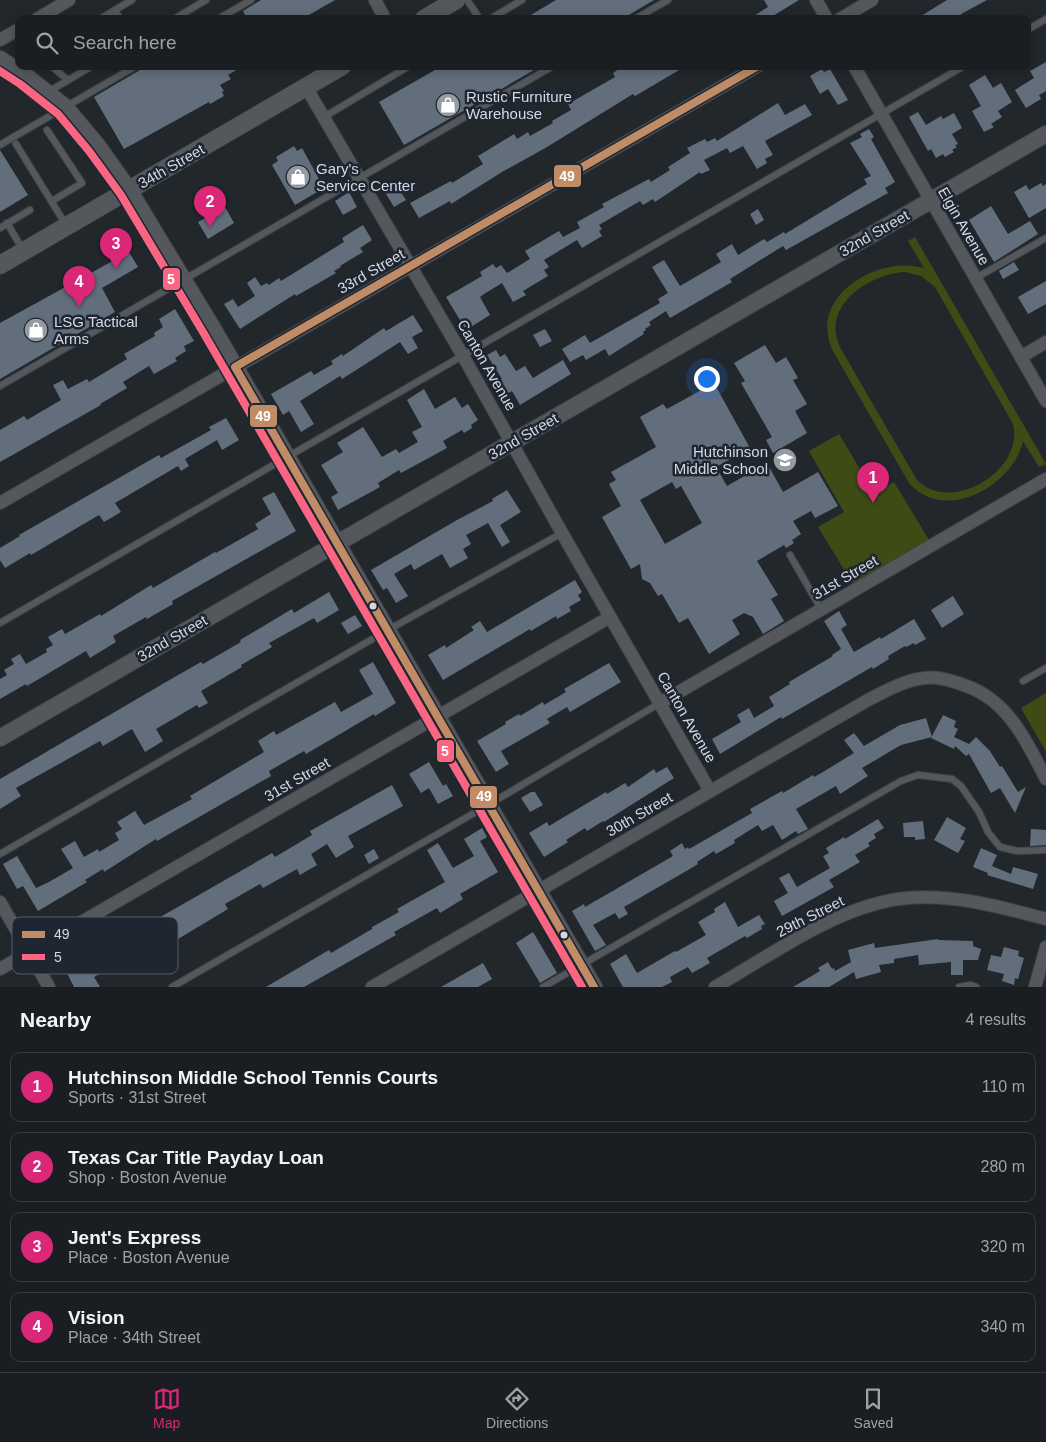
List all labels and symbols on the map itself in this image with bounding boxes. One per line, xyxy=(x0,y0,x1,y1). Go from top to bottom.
place label: Rustic Furniture Warehouse xyxy=(466,88,572,122)
shop icon: Rustic Furniture Warehouse xyxy=(435,92,461,118)
street label: 34th Street xyxy=(135,140,208,192)
place label: Gary's Service Center xyxy=(316,160,415,194)
shop icon: Gary's Service Center xyxy=(285,164,311,190)
line badge: 49 xyxy=(553,164,582,188)
text: 49 xyxy=(559,168,575,184)
street label: Elgin Avenue xyxy=(935,184,993,268)
pin: 2 xyxy=(194,186,226,227)
street label: 32nd Street xyxy=(836,206,913,260)
pin: 3 xyxy=(100,228,132,269)
street label: 33rd Street xyxy=(335,245,408,297)
pin: 4 xyxy=(63,266,95,307)
line badge: 5 xyxy=(162,267,181,291)
text: 5 xyxy=(167,271,175,287)
place label: LSG Tactical Arms xyxy=(54,313,138,347)
street label: Canton Avenue xyxy=(454,316,520,414)
shop icon: LSG Tactical Arms xyxy=(23,317,49,343)
your location xyxy=(694,366,720,392)
line badge: 49 xyxy=(249,404,278,428)
text: 49 xyxy=(255,408,271,424)
street label: 32nd Street xyxy=(485,409,562,463)
place label: Hutchinson Middle School xyxy=(674,443,768,477)
school or university icon: Hutchinson Middle School xyxy=(772,447,798,473)
pin: 1 xyxy=(857,462,889,503)
street label: 31st Street xyxy=(809,551,881,602)
unlabelled marker xyxy=(368,601,378,611)
street label: 32nd Street xyxy=(134,611,211,665)
street label: Canton Avenue xyxy=(654,668,720,766)
line badge: 5 xyxy=(436,739,455,763)
text: 5 xyxy=(441,743,449,759)
street label: 31st Street xyxy=(261,753,333,804)
line badge: 49 xyxy=(469,785,498,809)
text: 49 xyxy=(476,788,492,804)
street label: 30th Street xyxy=(603,788,676,840)
street label: 29th Street xyxy=(773,891,847,940)
legend xyxy=(12,917,178,974)
text: 49 xyxy=(54,926,70,942)
unlabelled marker xyxy=(559,930,569,940)
text: 5 xyxy=(54,949,62,965)

